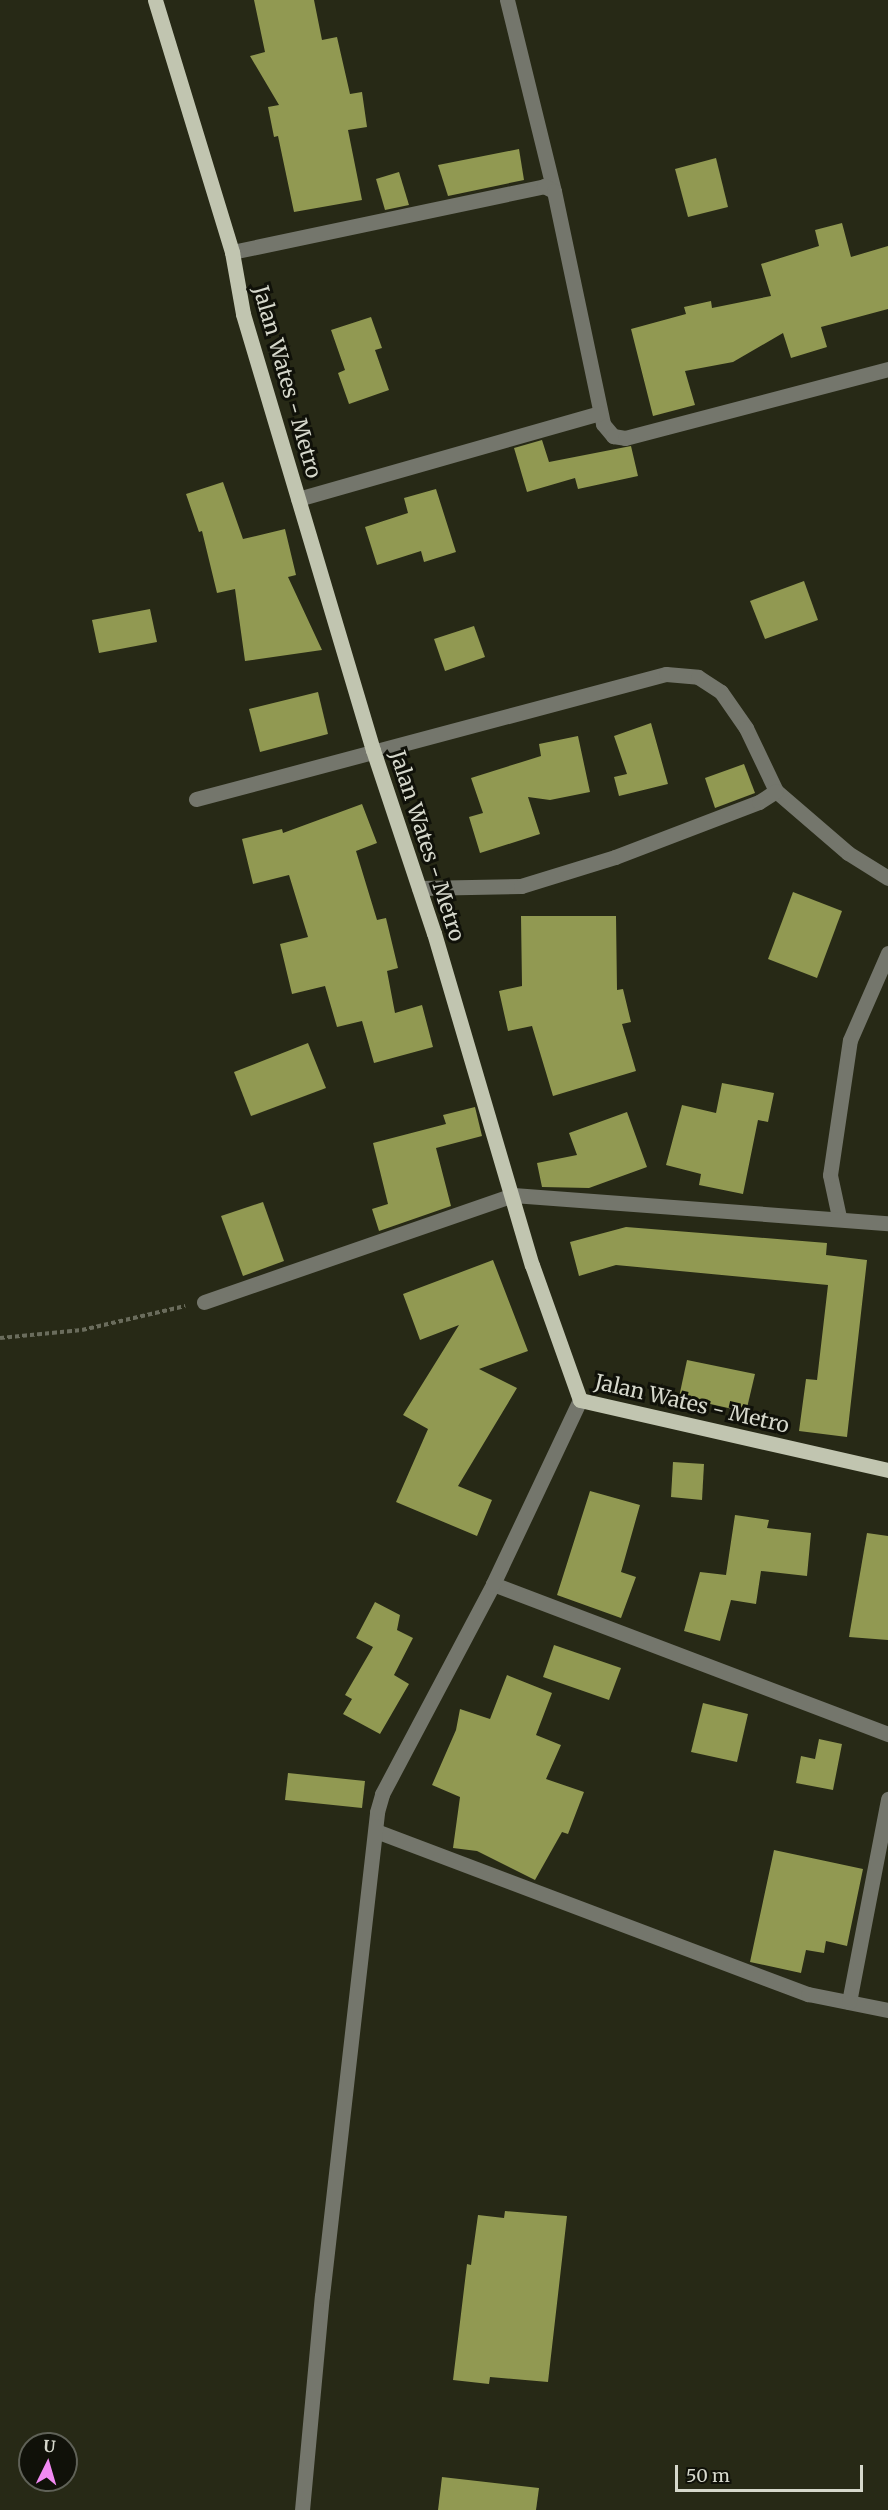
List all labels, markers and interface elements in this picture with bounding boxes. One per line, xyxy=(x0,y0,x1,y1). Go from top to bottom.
street label: Jalan Wates - Metro xyxy=(247,283,327,481)
street label: Jalan Wates - Metro xyxy=(384,748,470,944)
street label: Jalan Wates - Metro xyxy=(592,1369,792,1439)
north arrow xyxy=(18,2432,78,2492)
text: U xyxy=(43,2436,56,2457)
scale bar xyxy=(678,2453,866,2491)
text: 50 m xyxy=(686,2464,730,2487)

